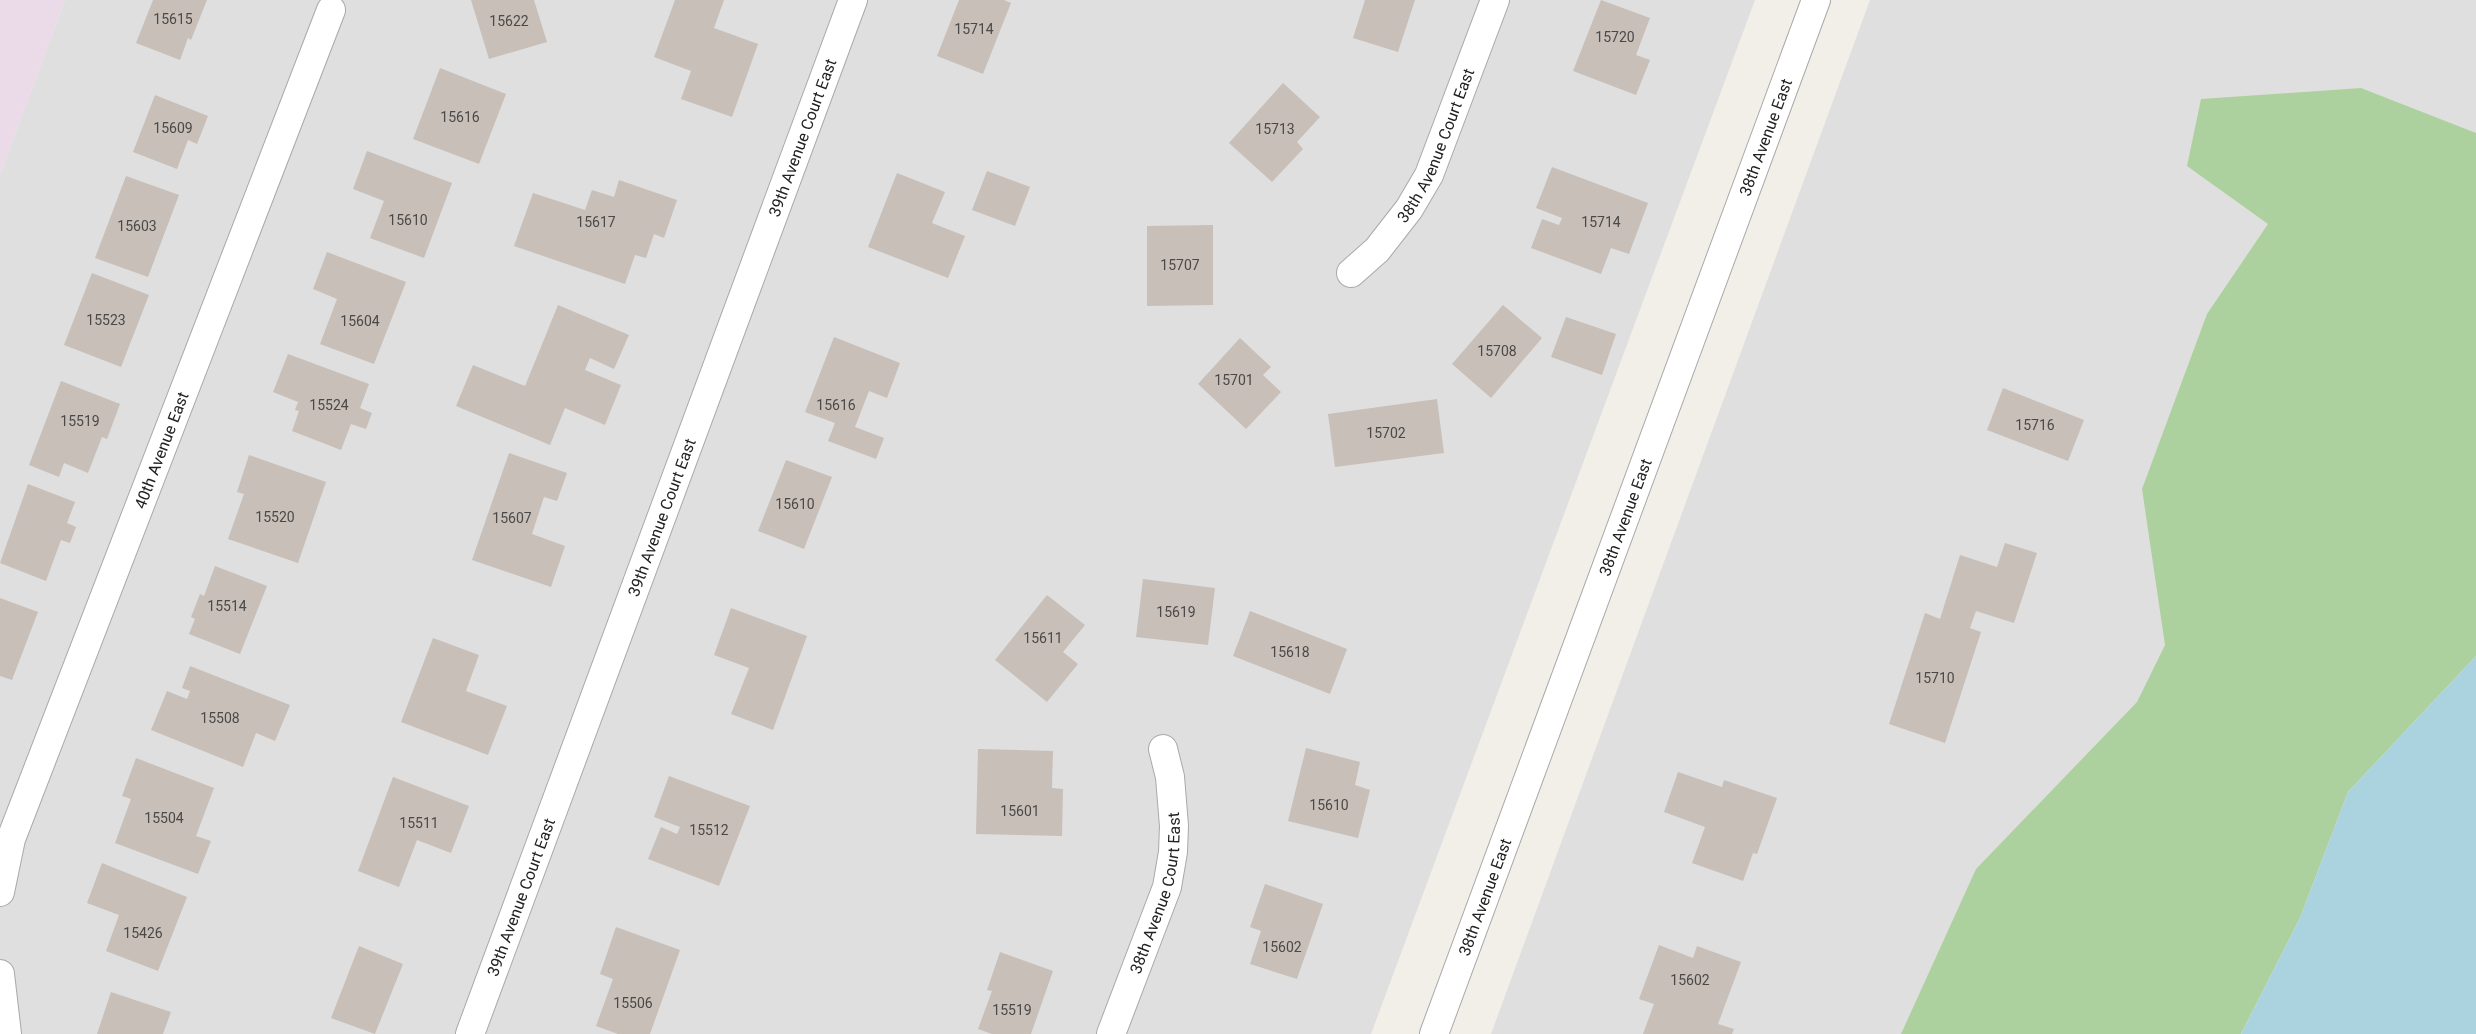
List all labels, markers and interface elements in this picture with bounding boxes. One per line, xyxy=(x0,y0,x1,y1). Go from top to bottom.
house number: 15615 xyxy=(153,11,193,27)
house number: 15622 xyxy=(489,13,529,29)
house number: 15714 xyxy=(954,21,994,37)
house number: 15720 xyxy=(1595,29,1635,45)
street label: 39th Avenue Court East xyxy=(764,56,840,219)
street label: 38th Avenue Court East xyxy=(1393,66,1478,226)
street label: 38th Avenue East xyxy=(1735,76,1796,199)
house number: 15616 xyxy=(440,109,480,125)
house number: 15609 xyxy=(153,120,193,136)
house number: 15713 xyxy=(1255,121,1295,137)
house number: 15610 xyxy=(388,212,428,228)
house number: 15617 xyxy=(576,214,616,230)
house number: 15714 xyxy=(1581,214,1621,230)
house number: 15603 xyxy=(117,218,157,234)
house number: 15707 xyxy=(1160,257,1200,273)
house number: 15523 xyxy=(86,312,126,328)
house number: 15604 xyxy=(340,313,380,329)
house number: 15708 xyxy=(1477,343,1517,359)
house number: 15701 xyxy=(1214,372,1254,388)
street label: 40th Avenue East xyxy=(130,389,192,511)
house number: 15524 xyxy=(309,397,349,413)
house number: 15616 xyxy=(816,397,856,413)
house number: 15519 xyxy=(60,413,100,429)
house number: 15716 xyxy=(2015,417,2055,433)
house number: 15702 xyxy=(1366,425,1406,441)
street label: 39th Avenue Court East xyxy=(623,436,699,599)
street label: 38th Avenue East xyxy=(1595,456,1655,578)
house number: 15610 xyxy=(775,496,815,512)
house number: 15520 xyxy=(255,509,295,525)
house number: 15607 xyxy=(492,510,532,526)
house number: 15514 xyxy=(207,598,247,614)
house number: 15619 xyxy=(1156,604,1196,620)
house number: 15611 xyxy=(1023,630,1063,646)
house number: 15618 xyxy=(1270,644,1310,660)
house number: 15710 xyxy=(1915,670,1955,686)
house number: 15508 xyxy=(200,710,240,726)
house number: 15610 xyxy=(1309,797,1349,813)
house number: 15601 xyxy=(1000,803,1040,819)
house number: 15504 xyxy=(144,810,184,826)
street label: 38th Avenue Court East xyxy=(1125,812,1183,976)
house number: 15511 xyxy=(399,815,439,831)
street label: 39th Avenue Court East xyxy=(483,815,559,979)
house number: 15512 xyxy=(689,822,729,838)
street label: 38th Avenue East xyxy=(1454,836,1515,958)
house number: 15426 xyxy=(123,925,163,941)
house number: 15602 xyxy=(1262,939,1302,955)
house number: 15602 xyxy=(1670,972,1710,988)
house number: 15506 xyxy=(613,995,653,1011)
house number: 15519 xyxy=(992,1002,1032,1018)

